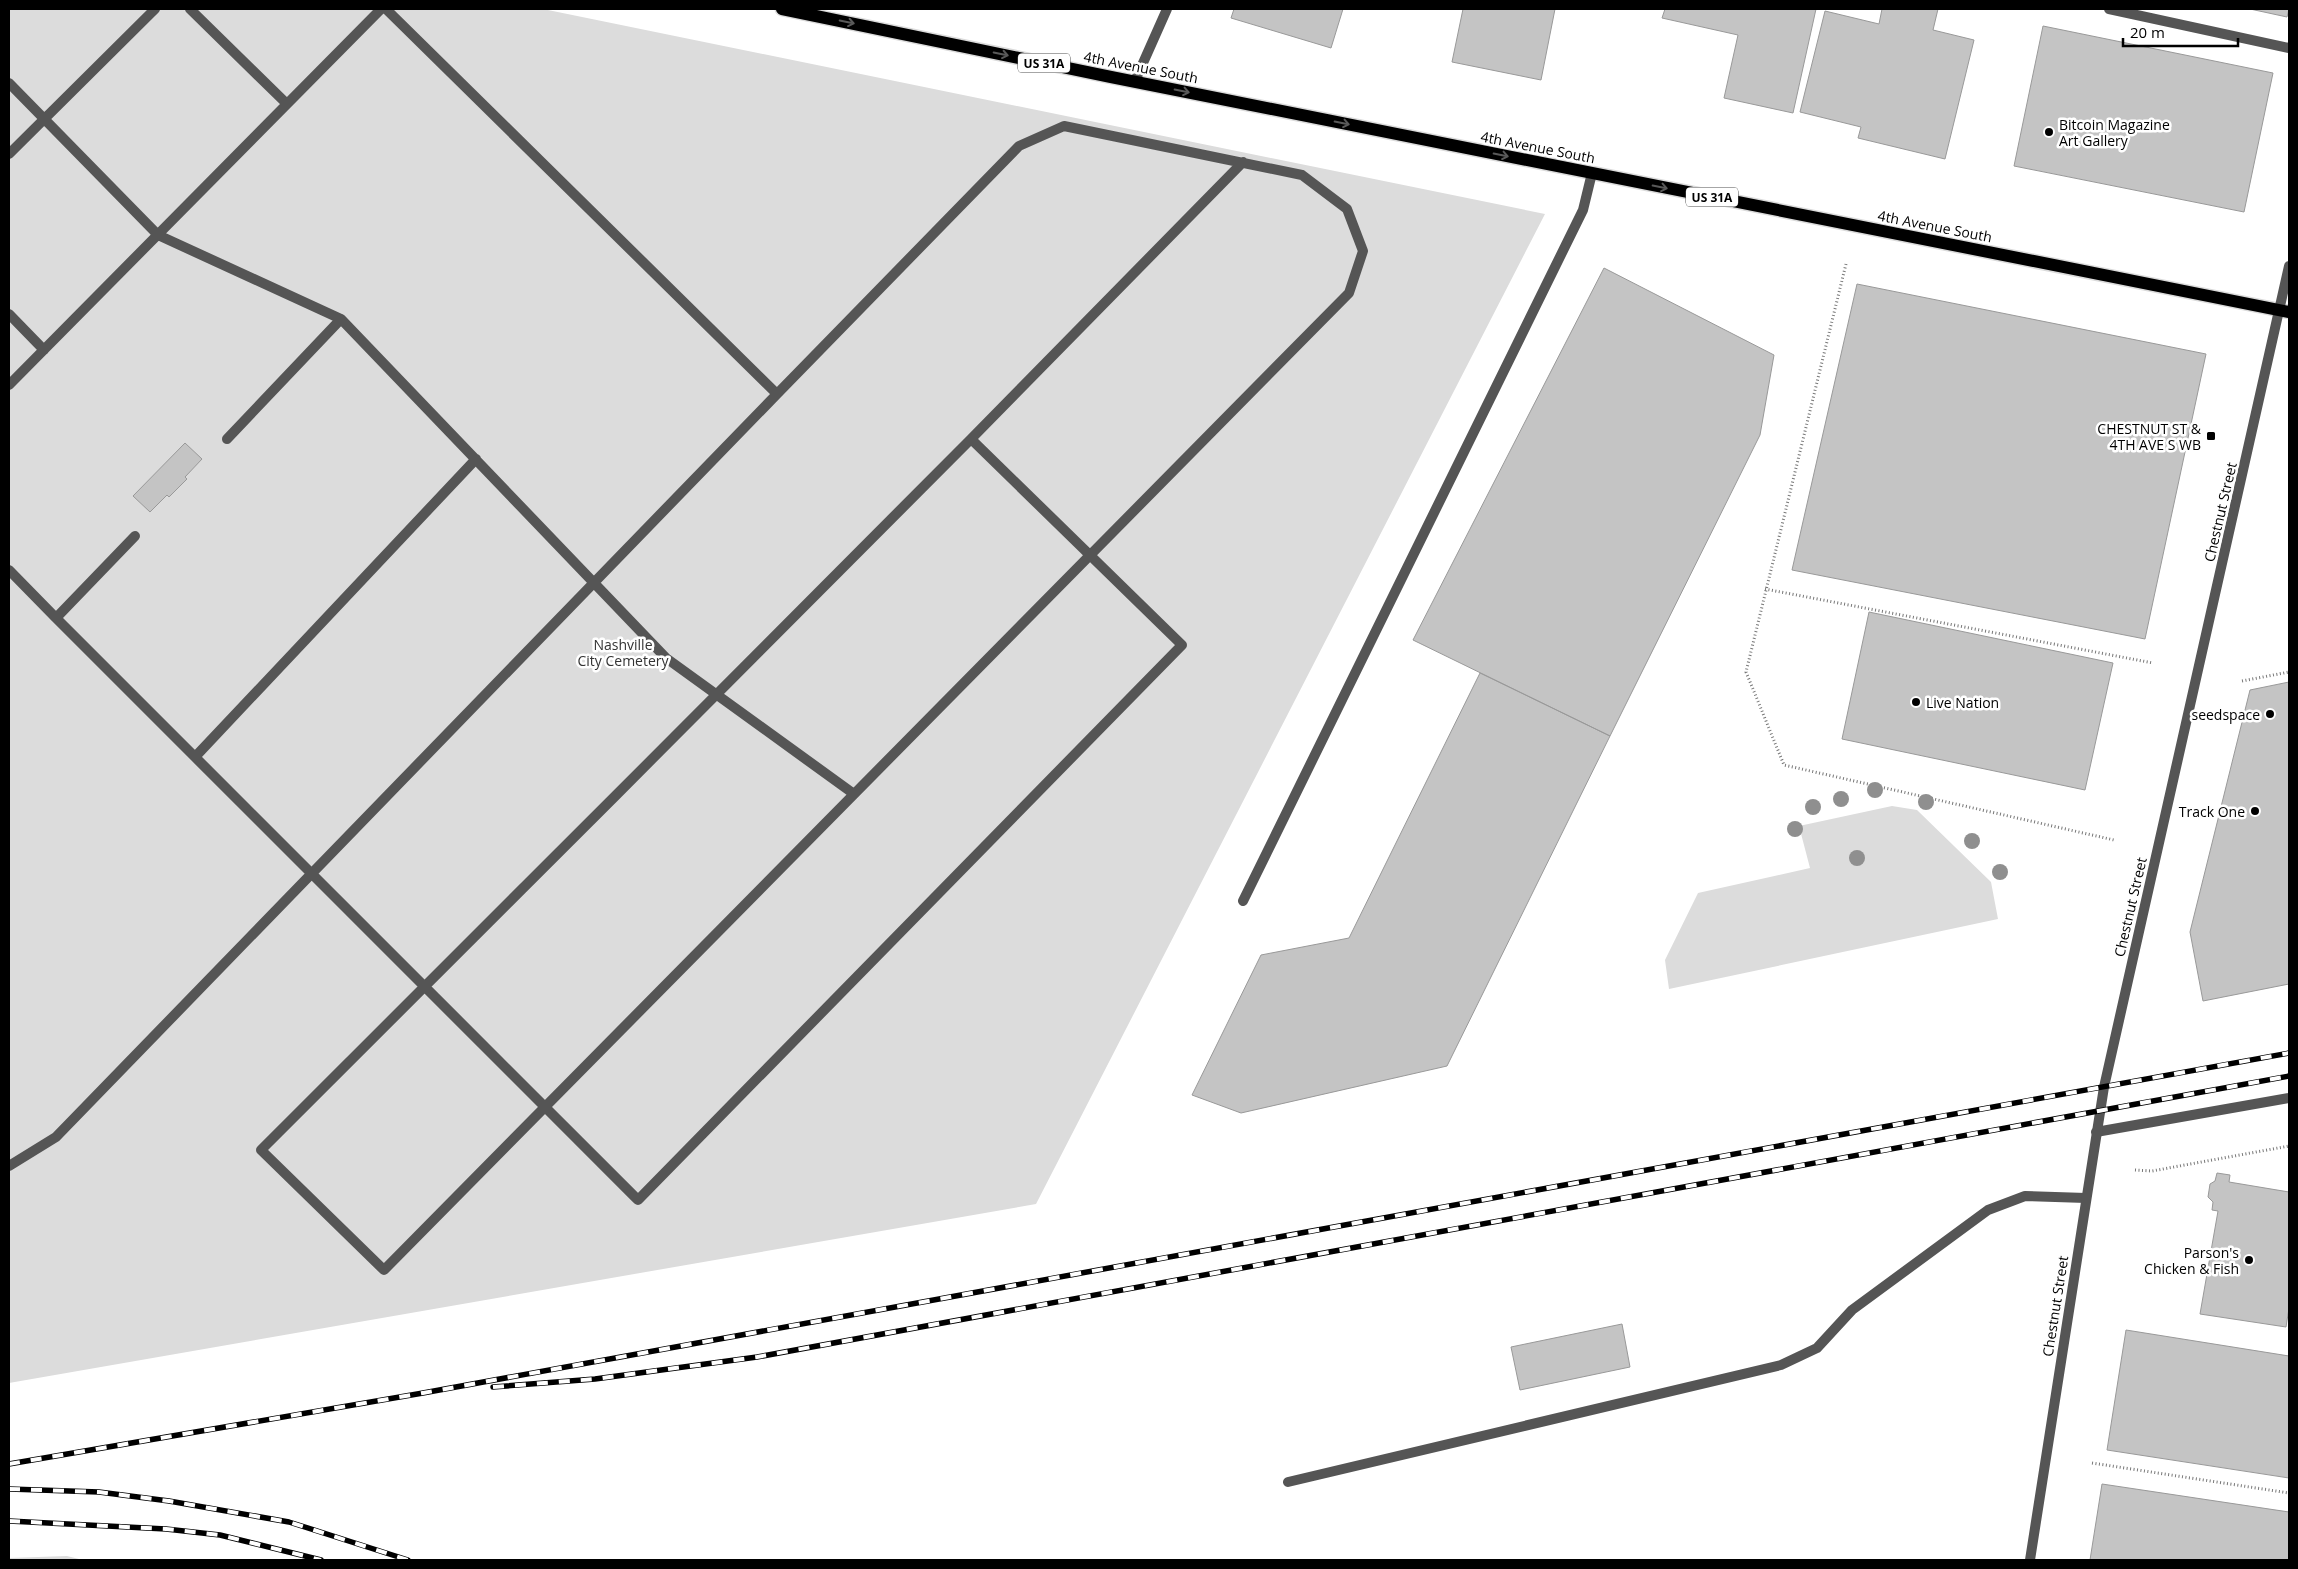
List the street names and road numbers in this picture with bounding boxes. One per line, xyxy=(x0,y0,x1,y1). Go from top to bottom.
street label: 4th Avenue South xyxy=(1082,47,1200,87)
road number: US 31A xyxy=(1018,54,1070,72)
street label: 4th Avenue South xyxy=(1479,127,1597,167)
road number: US 31A xyxy=(1686,188,1738,206)
street label: 4th Avenue South xyxy=(1876,206,1994,246)
street label: Chestnut Street xyxy=(2199,460,2241,564)
street label: Chestnut Street xyxy=(2109,855,2151,959)
street label: Chestnut Street xyxy=(2038,1254,2072,1358)

